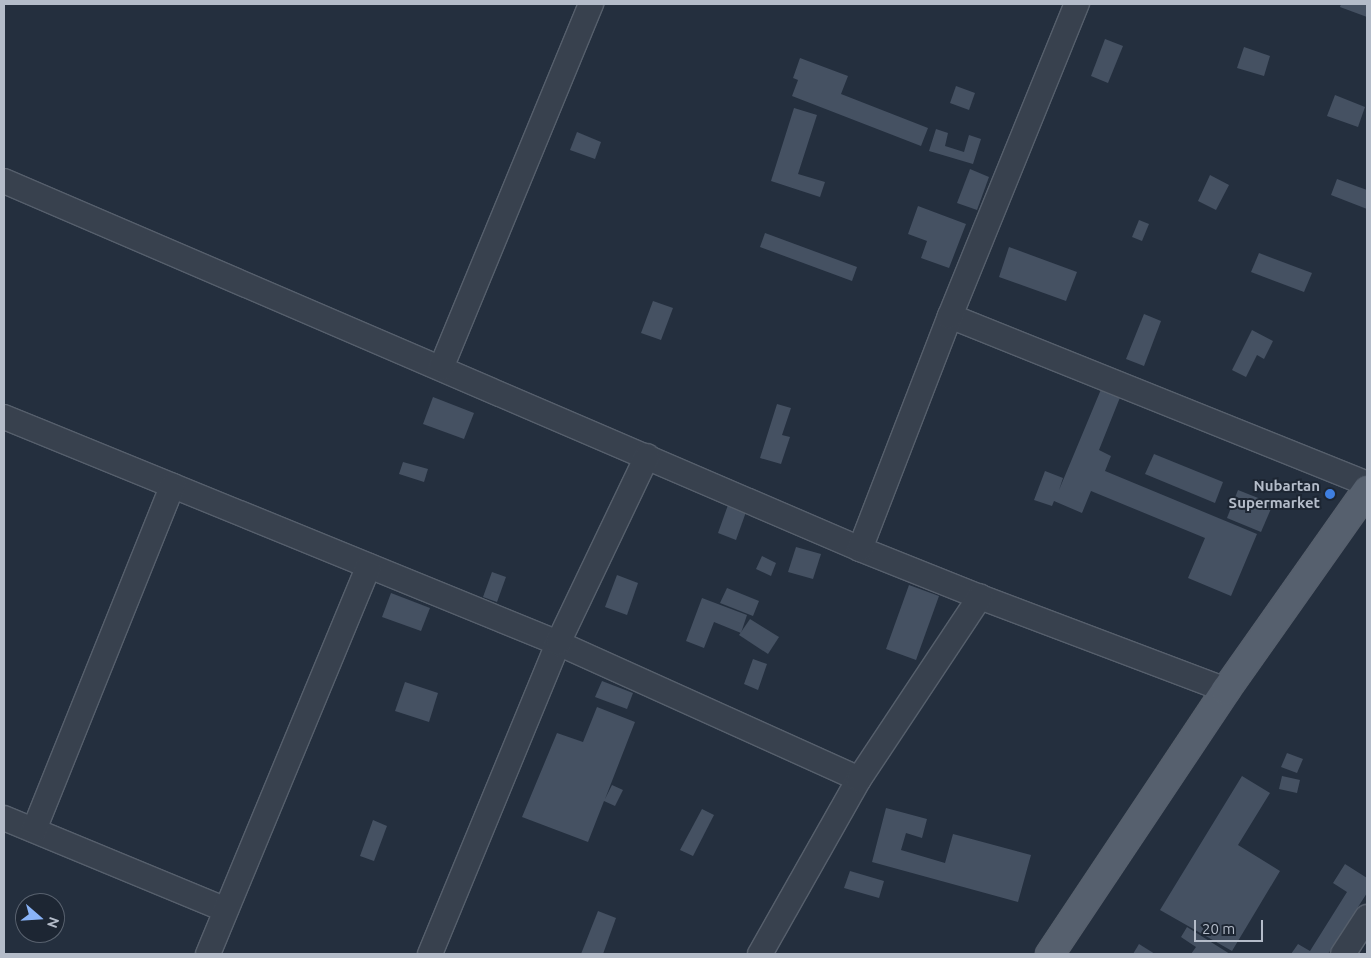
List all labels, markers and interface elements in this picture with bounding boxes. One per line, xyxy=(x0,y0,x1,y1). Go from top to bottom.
place label: Nubartan Supermarket xyxy=(1229,476,1320,511)
marker: Nubartan Supermarket xyxy=(1324,488,1336,500)
north arrow xyxy=(15,893,65,943)
scale bar xyxy=(1196,910,1265,942)
text: N xyxy=(44,915,63,930)
text: 20 m xyxy=(1202,920,1235,937)

